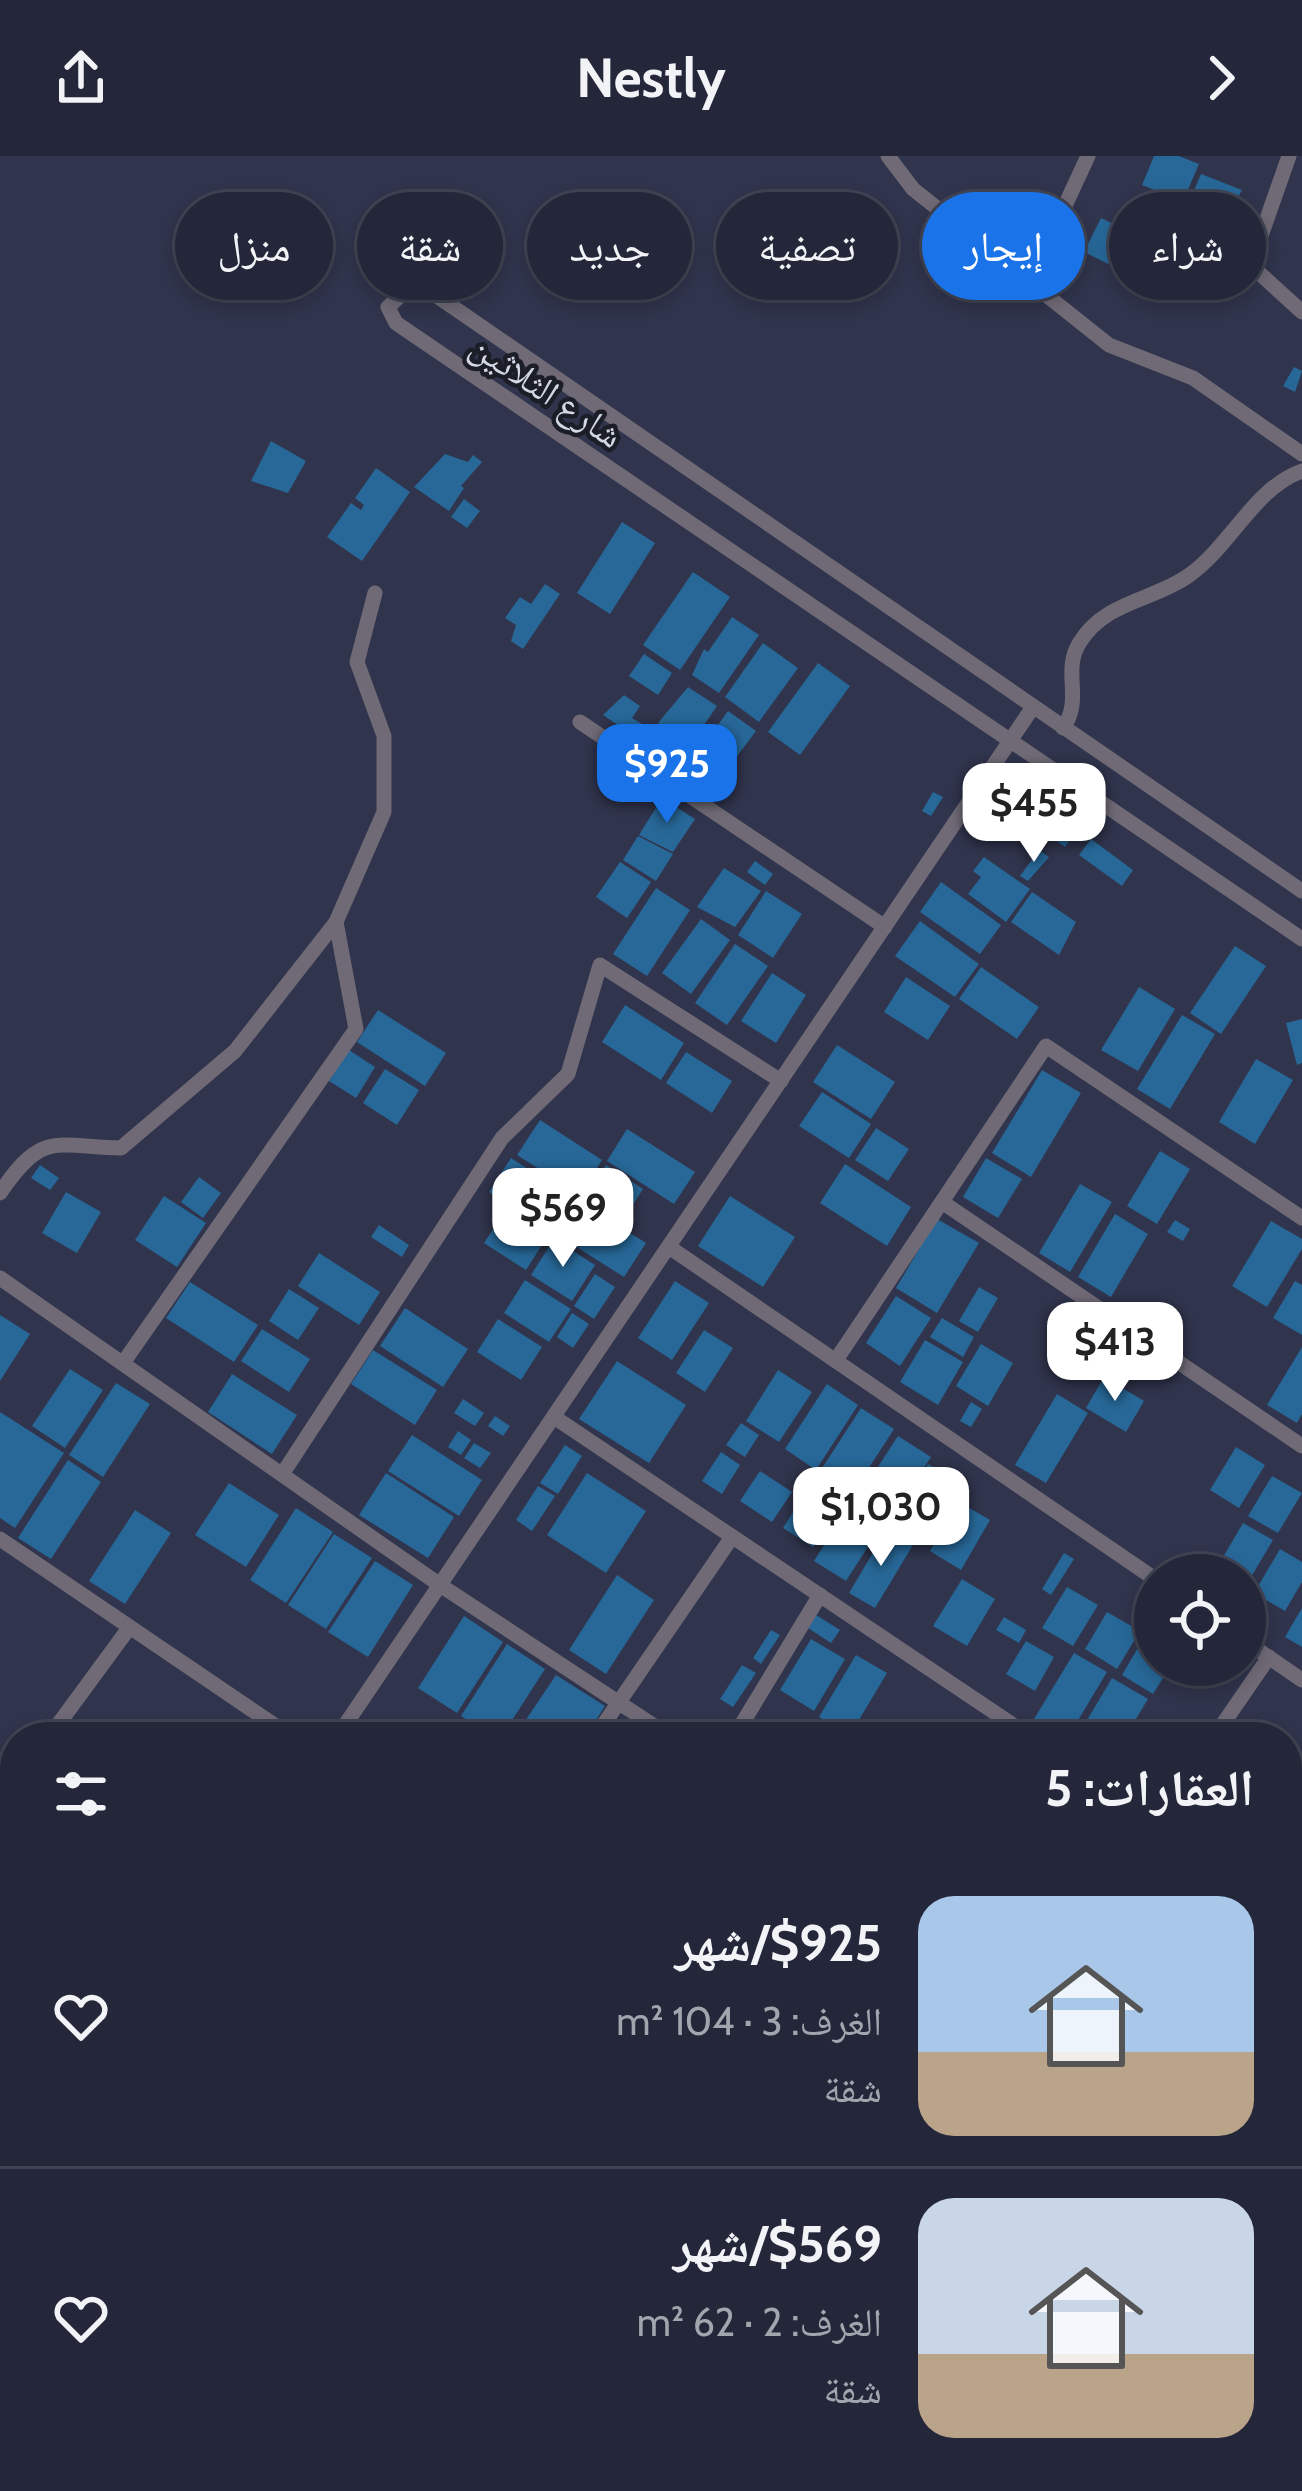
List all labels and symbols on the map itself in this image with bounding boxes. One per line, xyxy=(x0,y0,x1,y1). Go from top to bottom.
street label: شارع الثلاثين xyxy=(462,323,631,458)
pin: $925 xyxy=(596,724,738,826)
pin: $455 xyxy=(963,763,1105,865)
pin: $569 xyxy=(492,1168,634,1270)
pin: $413 xyxy=(1044,1302,1186,1404)
pin: $1,030 xyxy=(783,1467,979,1569)

